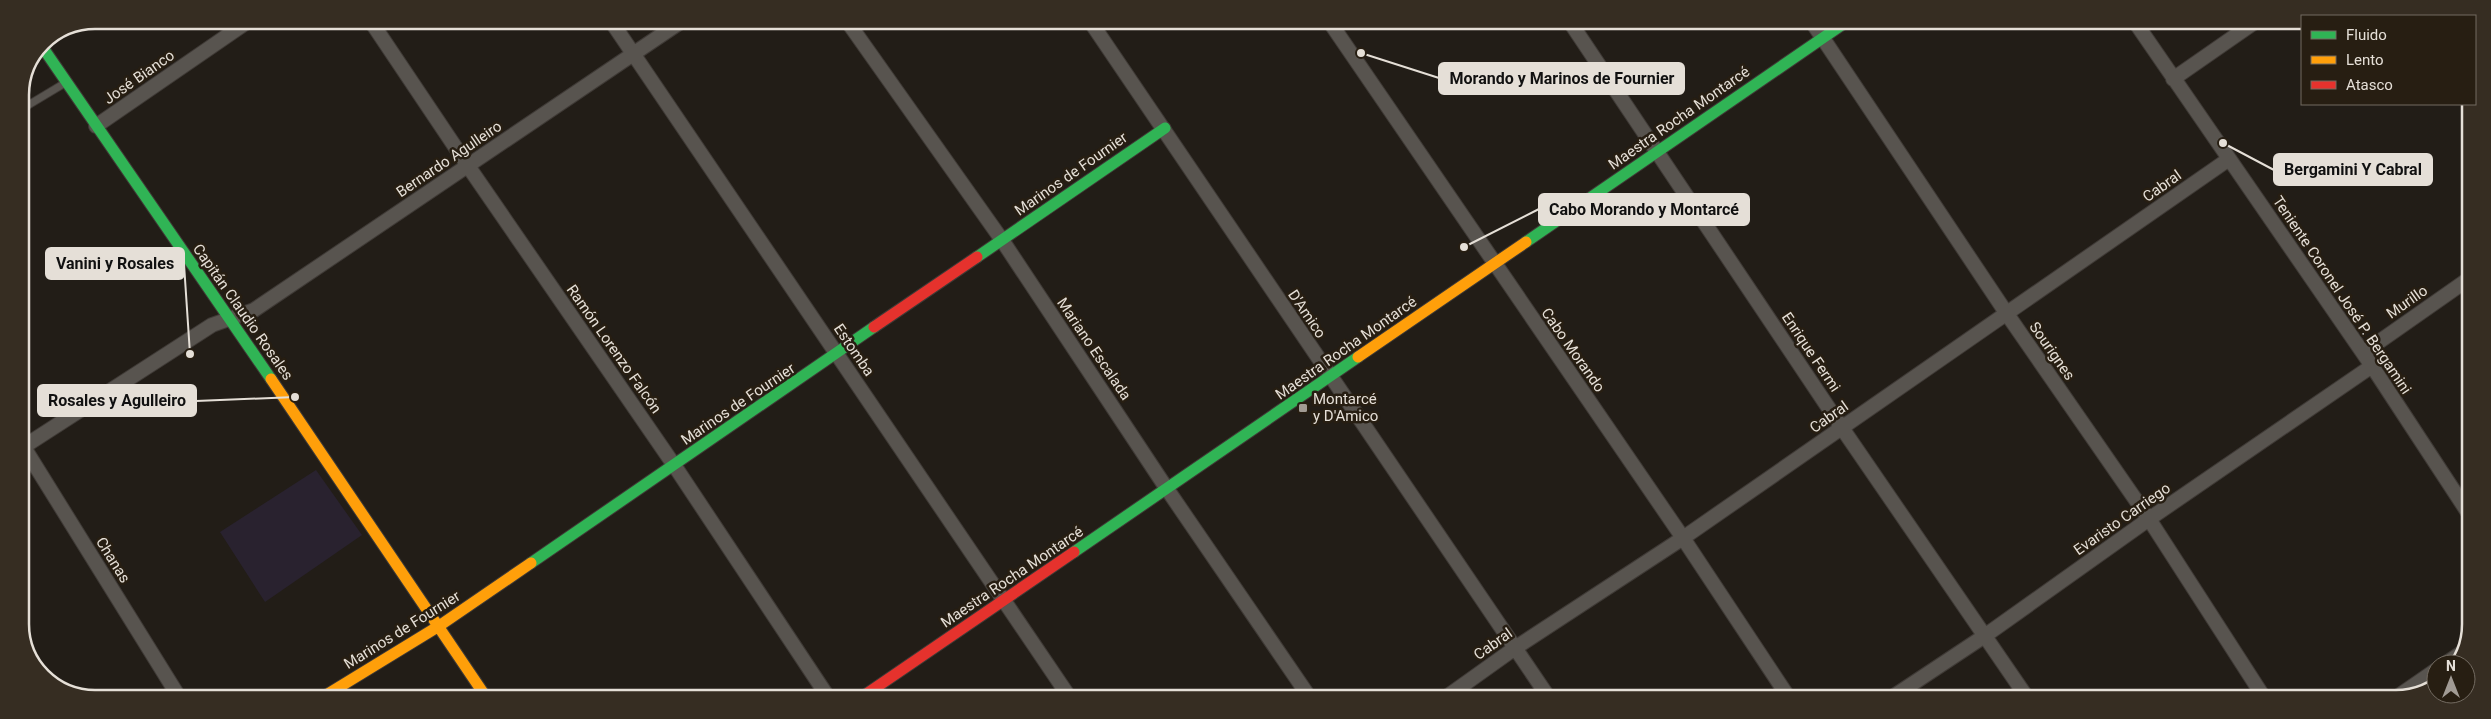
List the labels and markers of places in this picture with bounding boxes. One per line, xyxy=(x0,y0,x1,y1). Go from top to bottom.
callout: Morando y Marinos de Fournier xyxy=(1439,63,1684,94)
callout: Bergamini Y Cabral xyxy=(2274,154,2432,185)
callout: Cabo Morando y Montarcé xyxy=(1539,194,1749,225)
callout: Vanini y Rosales xyxy=(46,248,184,279)
callout: Rosales y Agulleiro xyxy=(38,385,196,416)
place label: Montarcé y D'Amico xyxy=(1313,390,1378,425)
marker: Montarcé y D'Amico xyxy=(1297,402,1309,414)

